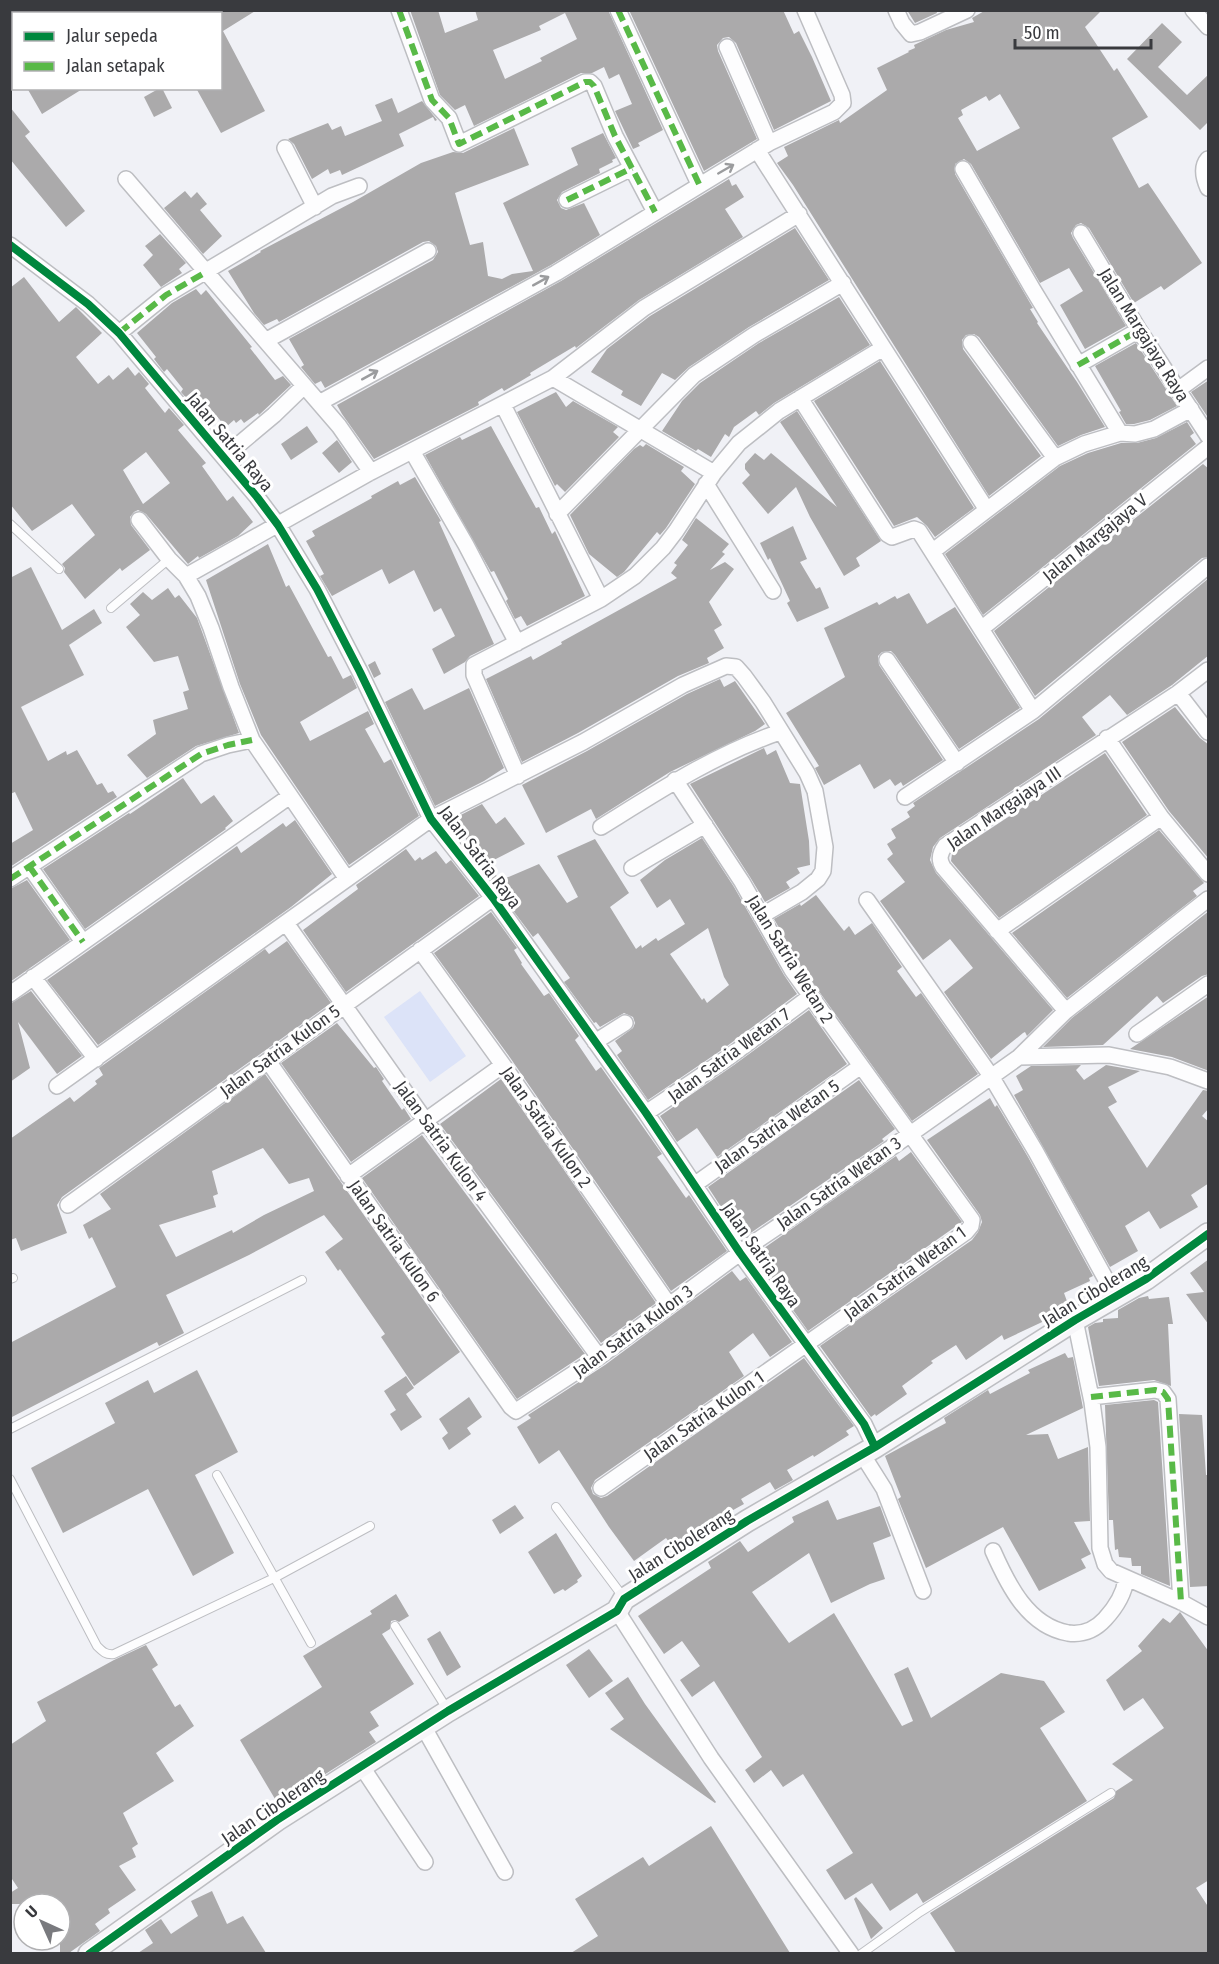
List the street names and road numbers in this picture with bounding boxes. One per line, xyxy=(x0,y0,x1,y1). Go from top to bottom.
street label: Jalan Margajaya Raya xyxy=(1094,264,1194,406)
street label: Jalan Satria Raya xyxy=(182,388,278,496)
street label: Jalan Margajaya V xyxy=(1038,489,1152,587)
street label: Jalan Margajaya III xyxy=(943,762,1065,854)
street label: Jalan Satria Raya xyxy=(434,801,526,913)
street label: Jalan Satria Wetan 2 xyxy=(742,891,838,1027)
street label: Jalan Satria Kulon 5 xyxy=(216,1000,344,1102)
street label: Jalan Satria Wetan 7 xyxy=(663,1003,795,1107)
street label: Jalan Satria Kulon 2 xyxy=(496,1062,596,1192)
street label: Jalan Satria Wetan 5 xyxy=(710,1075,844,1177)
street label: Jalan Satria Kulon 4 xyxy=(390,1076,492,1206)
street label: Jalan Satria Wetan 3 xyxy=(773,1132,905,1234)
street label: Jalan Satria Kulon 6 xyxy=(344,1176,444,1306)
street label: Jalan Satria Raya xyxy=(717,1198,805,1312)
street label: Jalan Satria Wetan 1 xyxy=(840,1221,970,1325)
street label: Jalan Cibolerang xyxy=(1038,1251,1152,1331)
street label: Jalan Satria Kulon 3 xyxy=(569,1280,697,1382)
street label: Jalan Satria Kulon 1 xyxy=(640,1366,768,1466)
street label: Jalan Cibolerang xyxy=(624,1504,738,1586)
street label: Jalan Cibolerang xyxy=(217,1764,329,1850)

